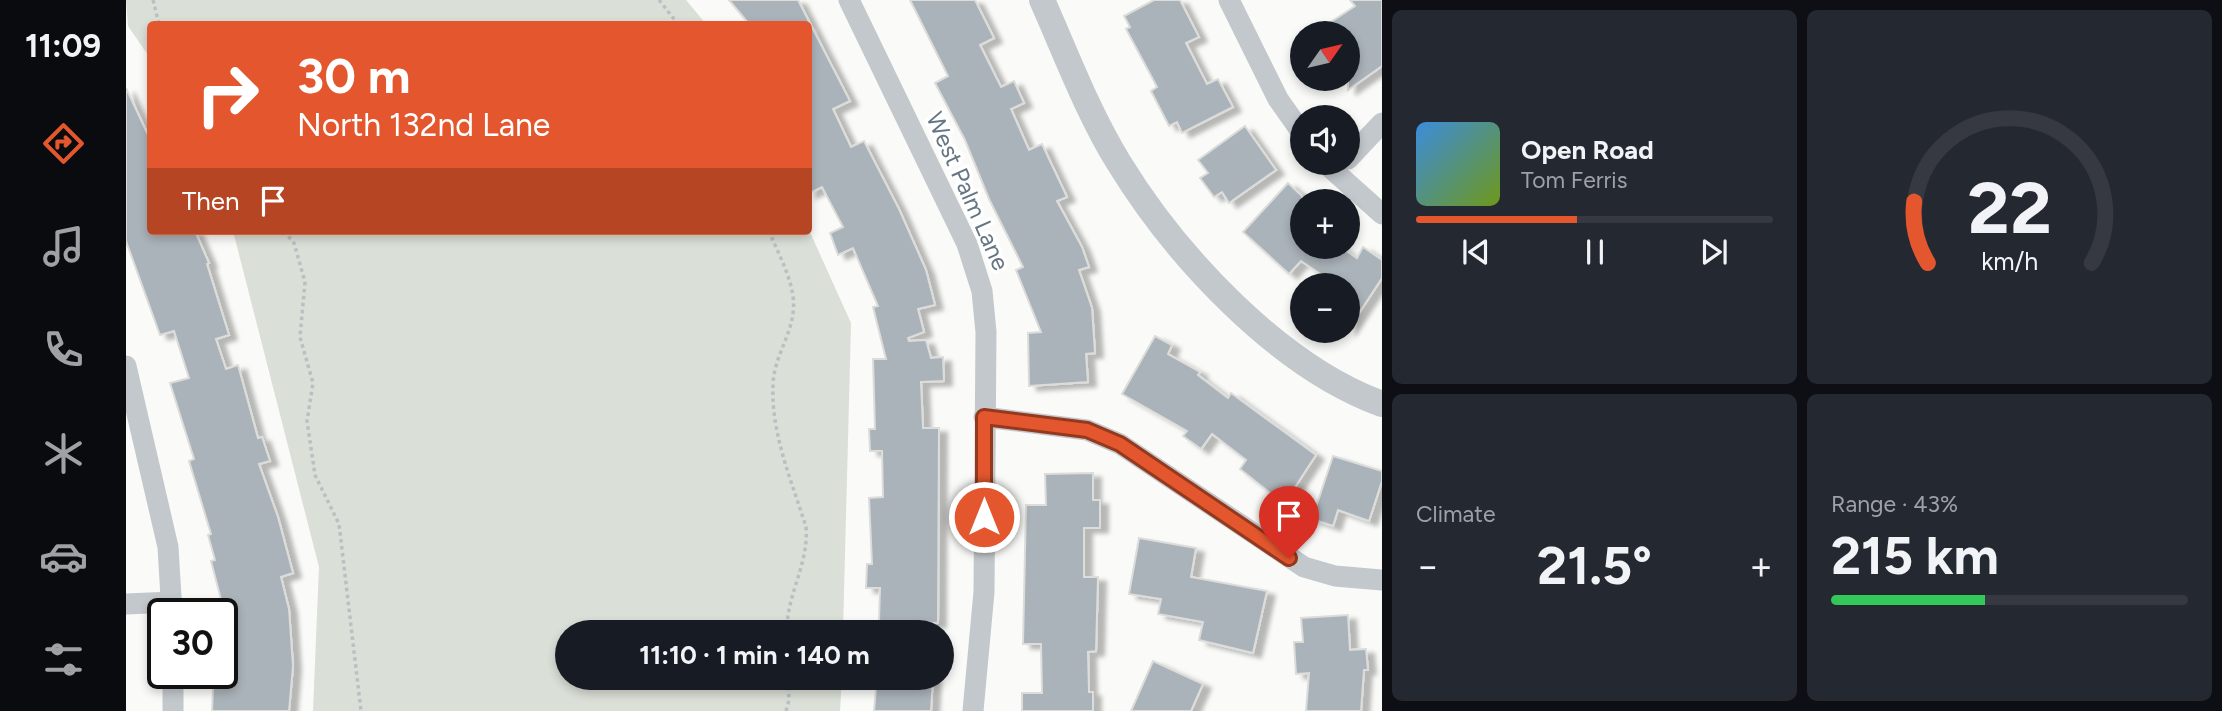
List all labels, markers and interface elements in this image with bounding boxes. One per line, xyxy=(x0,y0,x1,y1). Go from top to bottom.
north arrow xyxy=(1290,21,1360,91)
map controls xyxy=(1290,21,1360,343)
text: 11:09 xyxy=(25,27,101,65)
text: 30 m xyxy=(297,46,410,105)
icon: right xyxy=(182,49,273,140)
button: sound xyxy=(1290,105,1360,175)
text: North 132nd Lane xyxy=(297,106,550,144)
street label: West Palm Lane xyxy=(920,107,1016,275)
icon: directions xyxy=(39,119,88,168)
text: Open Road xyxy=(1521,134,1654,166)
text: 22 xyxy=(1967,164,2052,251)
text: Tom Ferris xyxy=(1521,166,1627,194)
icon: arrive xyxy=(254,182,292,220)
text: Then xyxy=(182,185,240,217)
button: + xyxy=(1290,189,1360,259)
icon: music xyxy=(39,222,88,271)
icon: previous xyxy=(1457,233,1495,271)
icon: pause xyxy=(1576,233,1614,271)
icon: next xyxy=(1695,233,1733,271)
text: km/h xyxy=(1981,246,2038,276)
button: − xyxy=(1290,273,1360,343)
icon: phone xyxy=(39,325,88,374)
icon: climate xyxy=(39,429,88,478)
position arrow xyxy=(947,480,1021,554)
pin xyxy=(1259,486,1319,558)
text: Range · 43% xyxy=(1831,490,1958,518)
icon: arrive xyxy=(1270,497,1308,535)
text: Climate xyxy=(1416,500,1495,528)
text: 215 km xyxy=(1831,525,1999,587)
icon: car xyxy=(39,532,88,581)
text: 21.5° xyxy=(1537,535,1652,597)
text: − xyxy=(1416,543,1440,589)
text: + xyxy=(1749,543,1773,589)
speed limit sign: 30 xyxy=(147,598,238,689)
icon: filters xyxy=(39,635,88,684)
text: 11:10 · 1 min · 140 m xyxy=(639,639,870,671)

